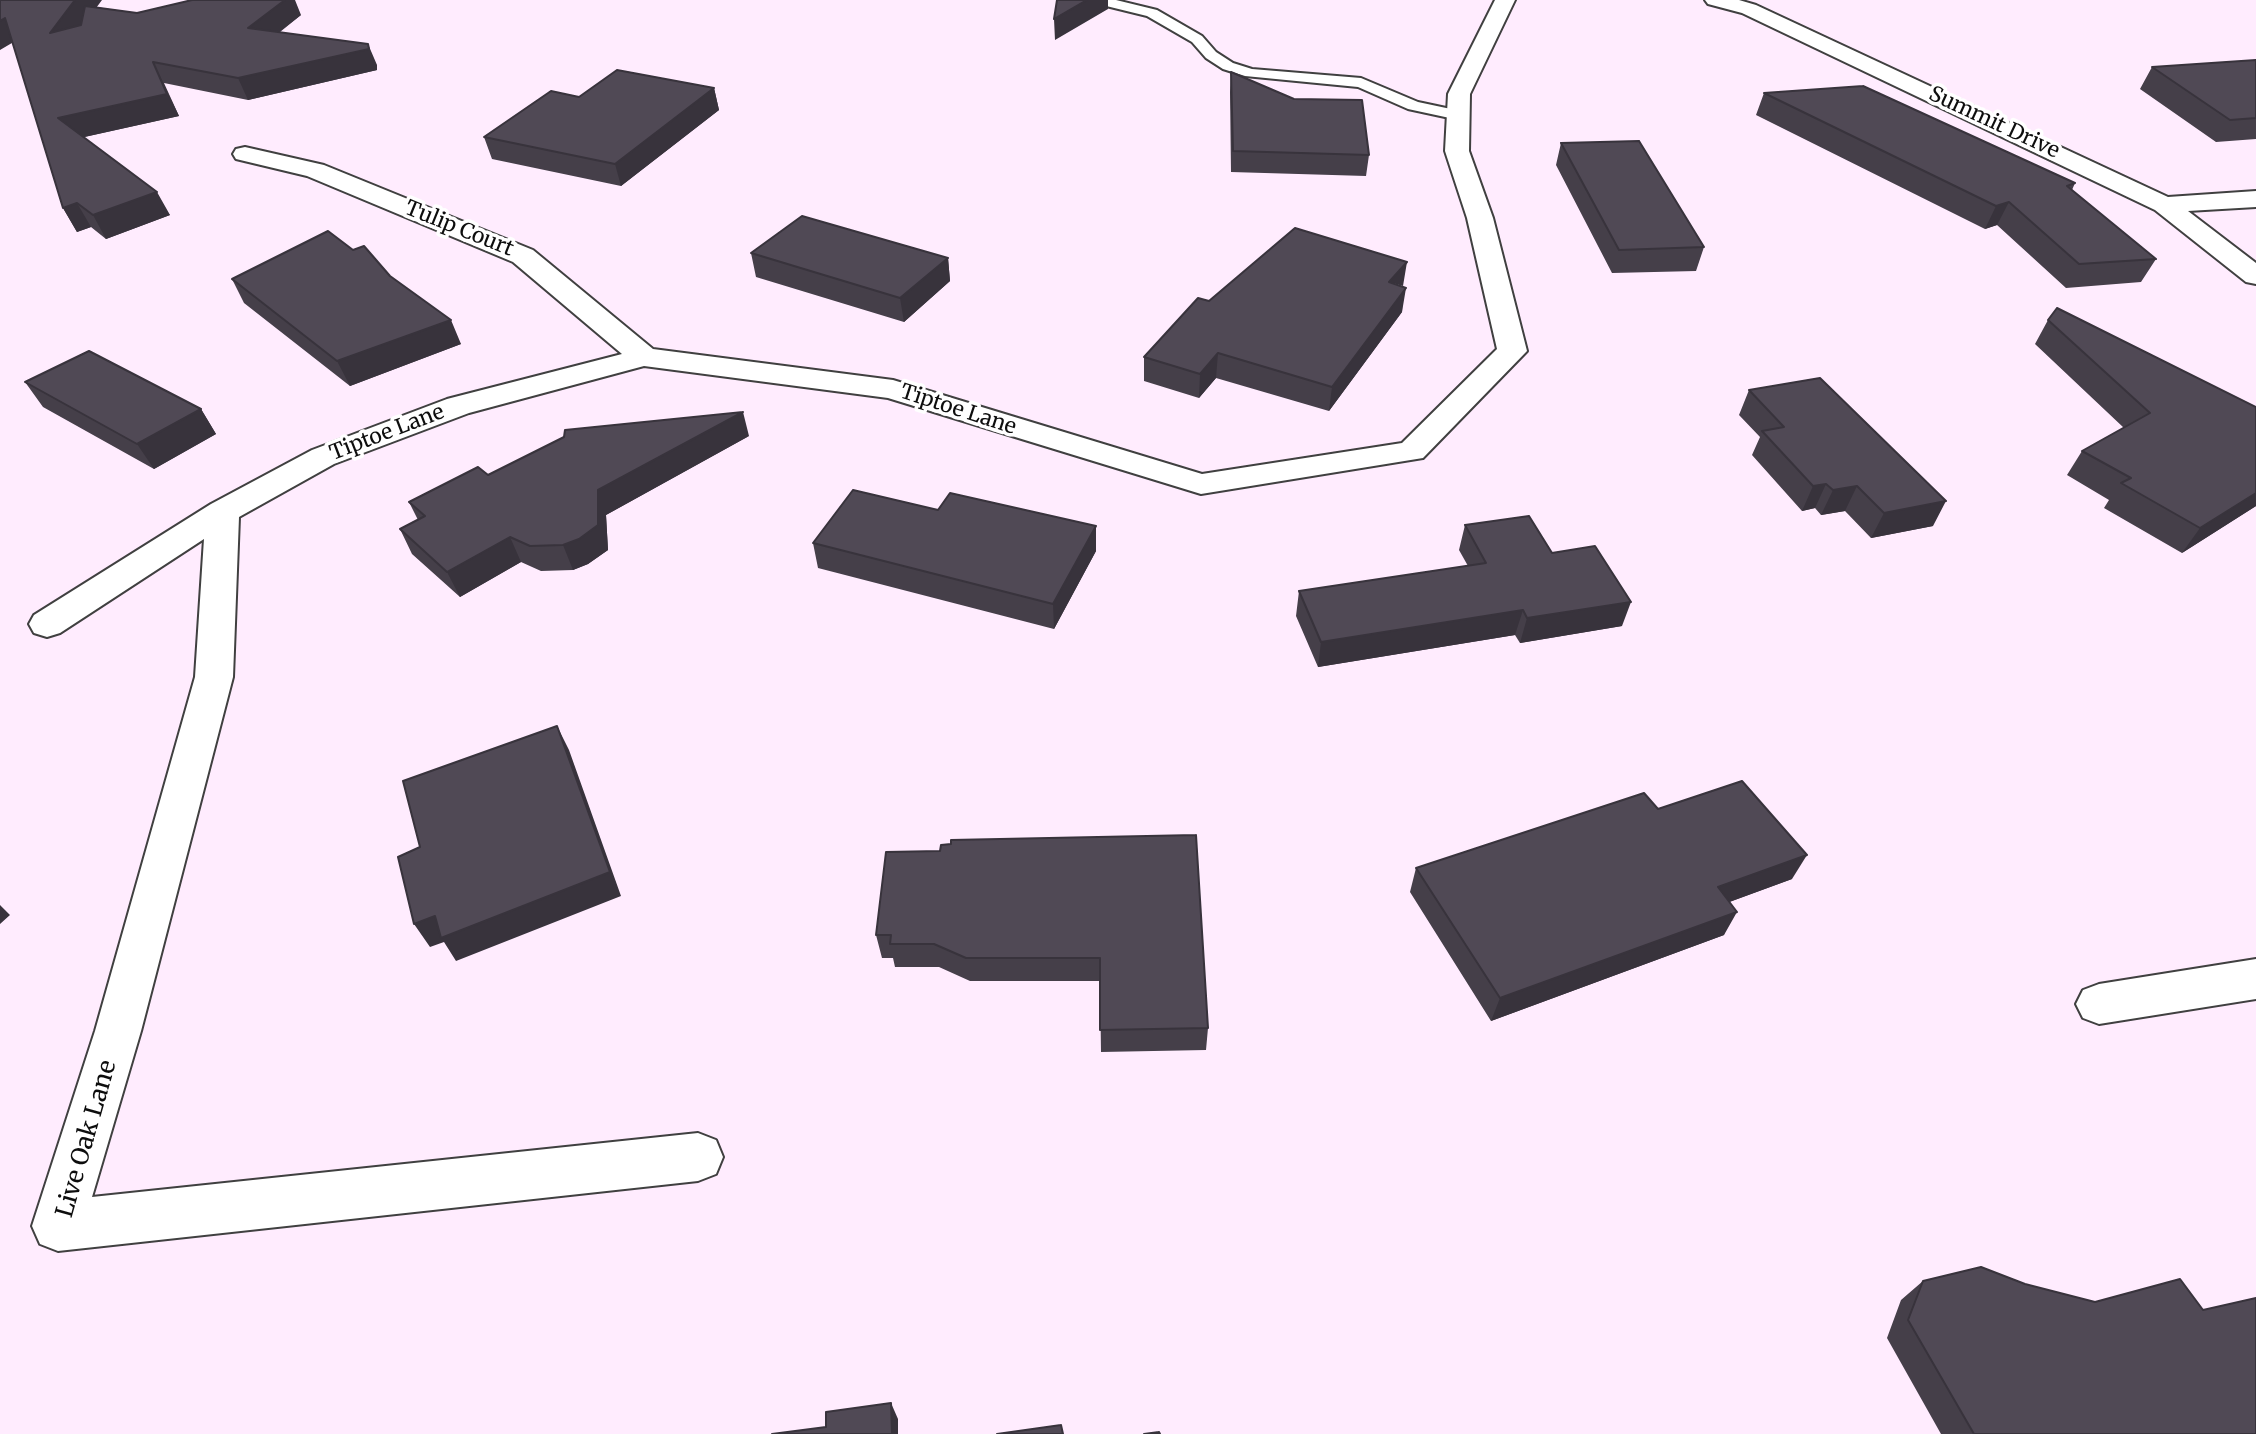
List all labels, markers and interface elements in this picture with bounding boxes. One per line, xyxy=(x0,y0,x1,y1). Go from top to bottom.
street label: Summit Drive xyxy=(1925,82,2063,164)
street label: Tulip Court xyxy=(401,196,517,262)
street label: Tiptoe Lane xyxy=(897,379,1019,441)
street label: Tiptoe Lane xyxy=(326,400,448,466)
street label: Live Oak Lane xyxy=(51,1057,123,1221)

